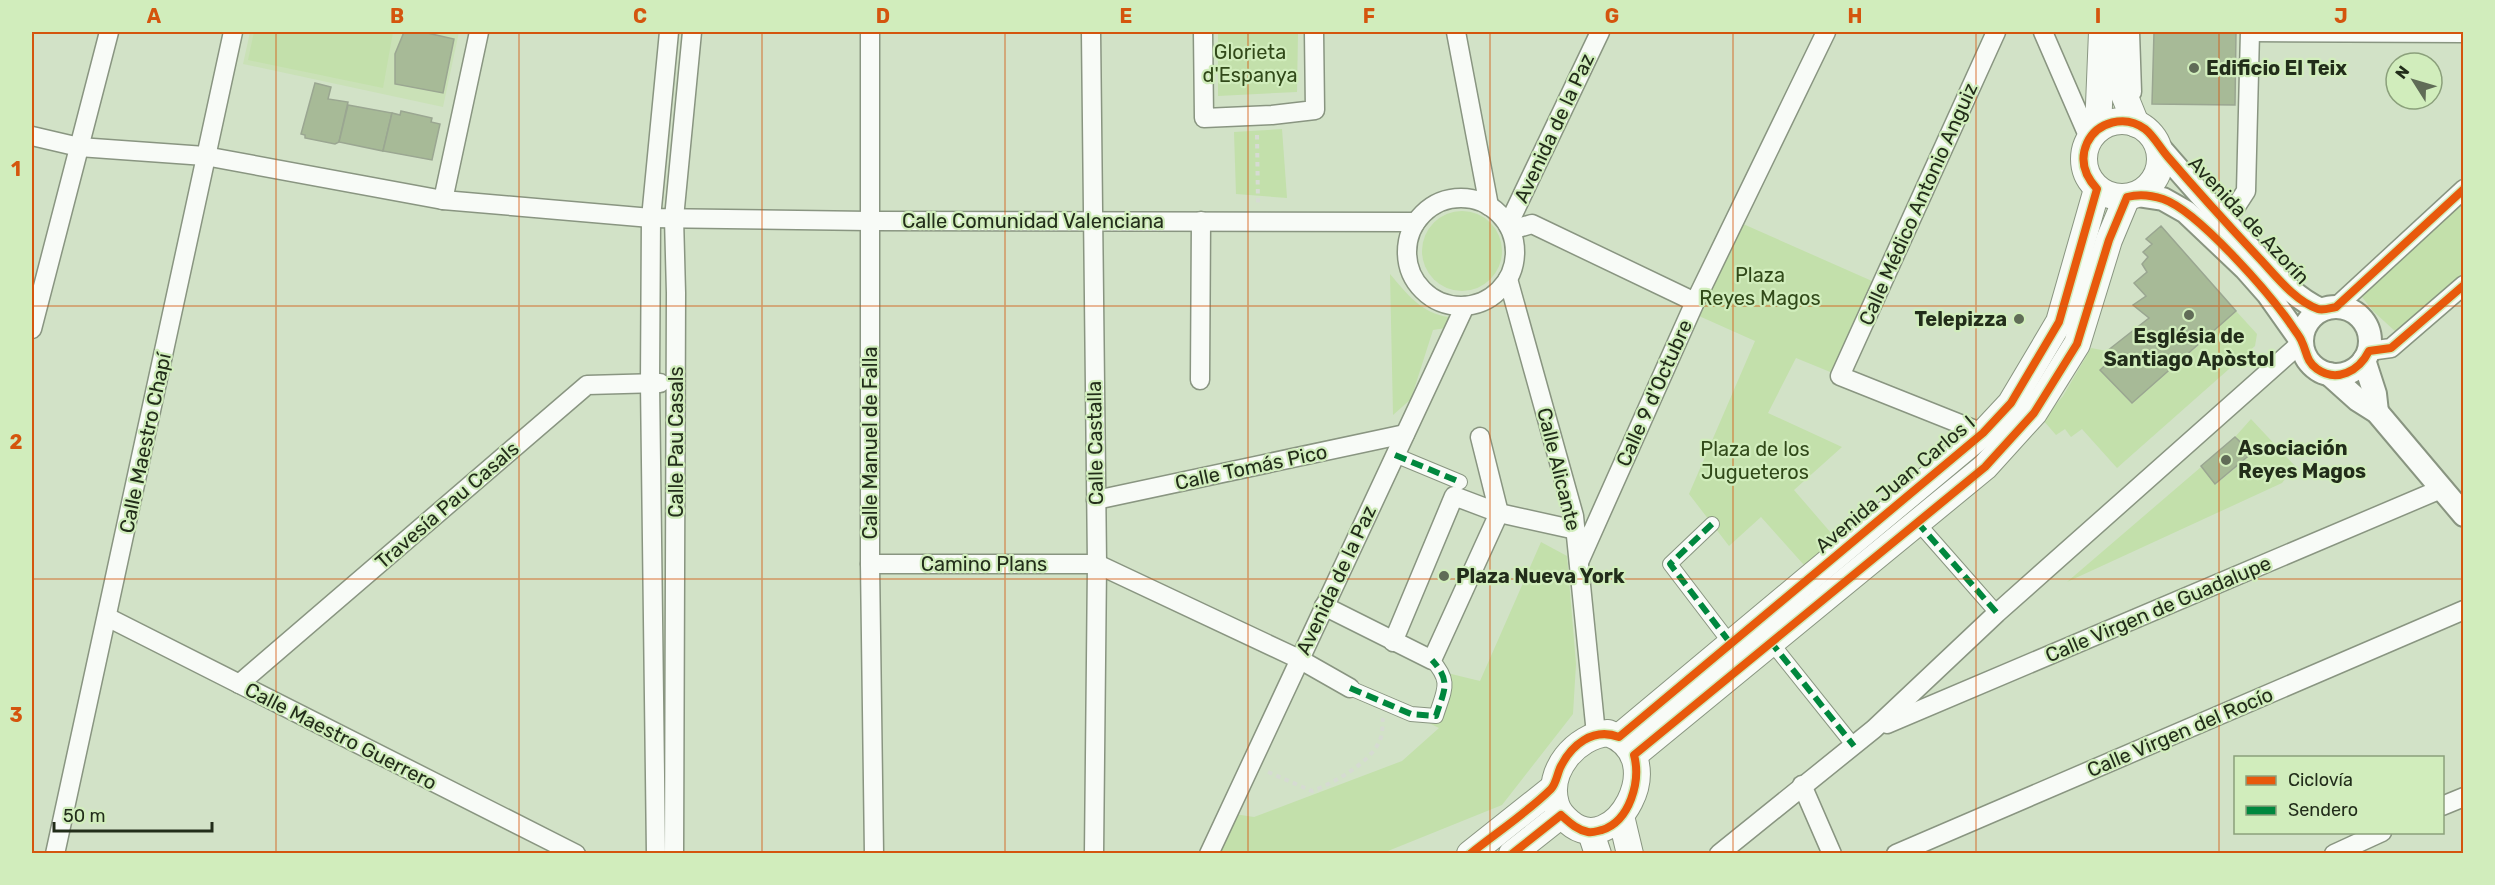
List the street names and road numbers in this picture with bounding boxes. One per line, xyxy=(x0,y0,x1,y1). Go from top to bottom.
street label: Avenida de la Paz xyxy=(1509,49,1599,207)
street label: Calle Médico Antonio Anguiz xyxy=(1854,79,1982,329)
street label: Avenida de Azorín xyxy=(2183,151,2315,289)
street label: Calle Comunidad Valenciana xyxy=(902,209,1164,233)
street label: Calle 9 d'Octubre xyxy=(1611,316,1697,470)
street label: Calle Manuel de Falla xyxy=(858,346,882,540)
street label: Calle Maestro Chapí xyxy=(114,350,176,535)
street label: Calle Pau Casals xyxy=(664,366,688,518)
street label: Calle Castalla xyxy=(1082,381,1108,505)
street label: Calle Alicante xyxy=(1532,405,1586,533)
street label: Avenida Juan Carlos I xyxy=(1810,410,1980,558)
street label: Travesía Pau Casals xyxy=(370,436,524,574)
street label: Calle Tomás Pico xyxy=(1173,439,1329,495)
street label: Avenida de la Paz xyxy=(1291,501,1381,659)
street label: Calle Virgen de Guadalupe xyxy=(2042,551,2274,667)
street label: Camino Plans xyxy=(921,552,1047,576)
street label: Calle Maestro Guerrero xyxy=(241,677,441,795)
street label: Calle Virgen del Rocío xyxy=(2083,682,2277,782)

